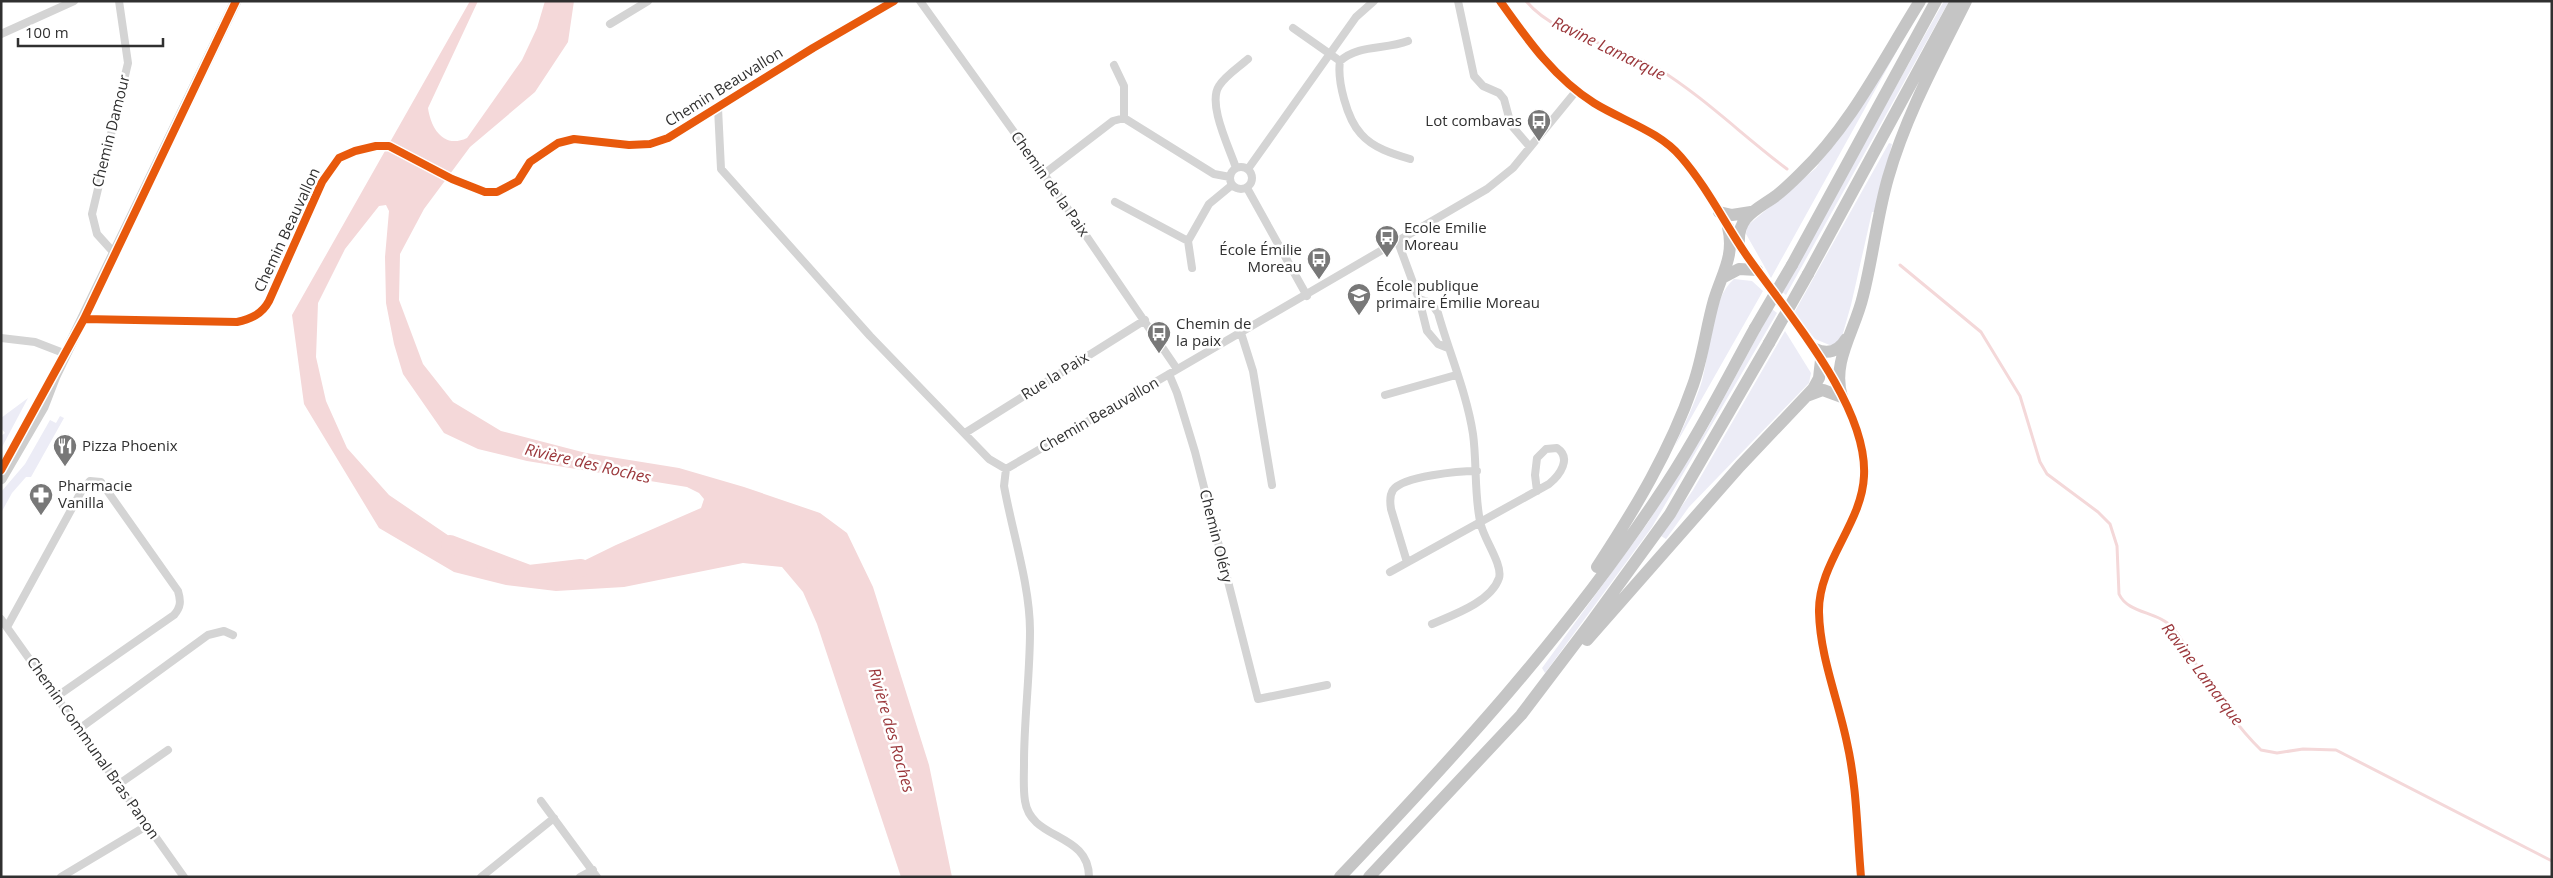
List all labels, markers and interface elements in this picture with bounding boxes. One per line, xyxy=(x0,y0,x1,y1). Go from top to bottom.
water label: Ravine Lamarque xyxy=(1549,11,1669,85)
scale bar xyxy=(18,15,162,47)
text: 100 m xyxy=(25,22,69,42)
street label: Chemin Beauvallon xyxy=(661,42,786,130)
street label: Chemin Damour xyxy=(86,72,134,189)
bus stop icon: Lot combavas xyxy=(1526,108,1552,142)
place label: Lot combavas xyxy=(1425,110,1522,130)
street label: Chemin de la Paix xyxy=(1007,127,1095,240)
street label: Chemin Beauvallon xyxy=(248,164,324,295)
place label: Ecole Emilie Moreau xyxy=(1404,217,1487,254)
bus stop icon: Ecole Emilie Moreau xyxy=(1374,224,1400,258)
place label: École Émilie Moreau xyxy=(1219,239,1302,276)
bus stop icon: École Émilie Moreau xyxy=(1306,246,1332,280)
place label: École publique primaire Émilie Moreau xyxy=(1376,275,1540,312)
school or university icon: École publique primaire Émilie Moreau xyxy=(1346,282,1372,316)
place label: Chemin de la paix xyxy=(1176,313,1251,350)
bus stop icon: Chemin de la paix xyxy=(1146,320,1172,354)
street label: Rue la Paix xyxy=(1017,347,1092,404)
street label: Chemin Beauvallon xyxy=(1035,372,1162,457)
restaurant icon: Pizza Phoenix xyxy=(52,433,78,467)
place label: Pizza Phoenix xyxy=(82,435,178,455)
water label: Rivière des Roches xyxy=(523,438,653,488)
place label: Pharmacie Vanilla xyxy=(58,475,132,512)
pharmacy icon: Pharmacie Vanilla xyxy=(28,482,54,516)
street label: Chemin Oléry xyxy=(1196,487,1238,585)
water label: Ravine Lamarque xyxy=(2157,618,2249,730)
street label: Chemin Communal Bras Panon xyxy=(23,652,165,843)
water label: Rivière des Roches xyxy=(864,665,920,795)

